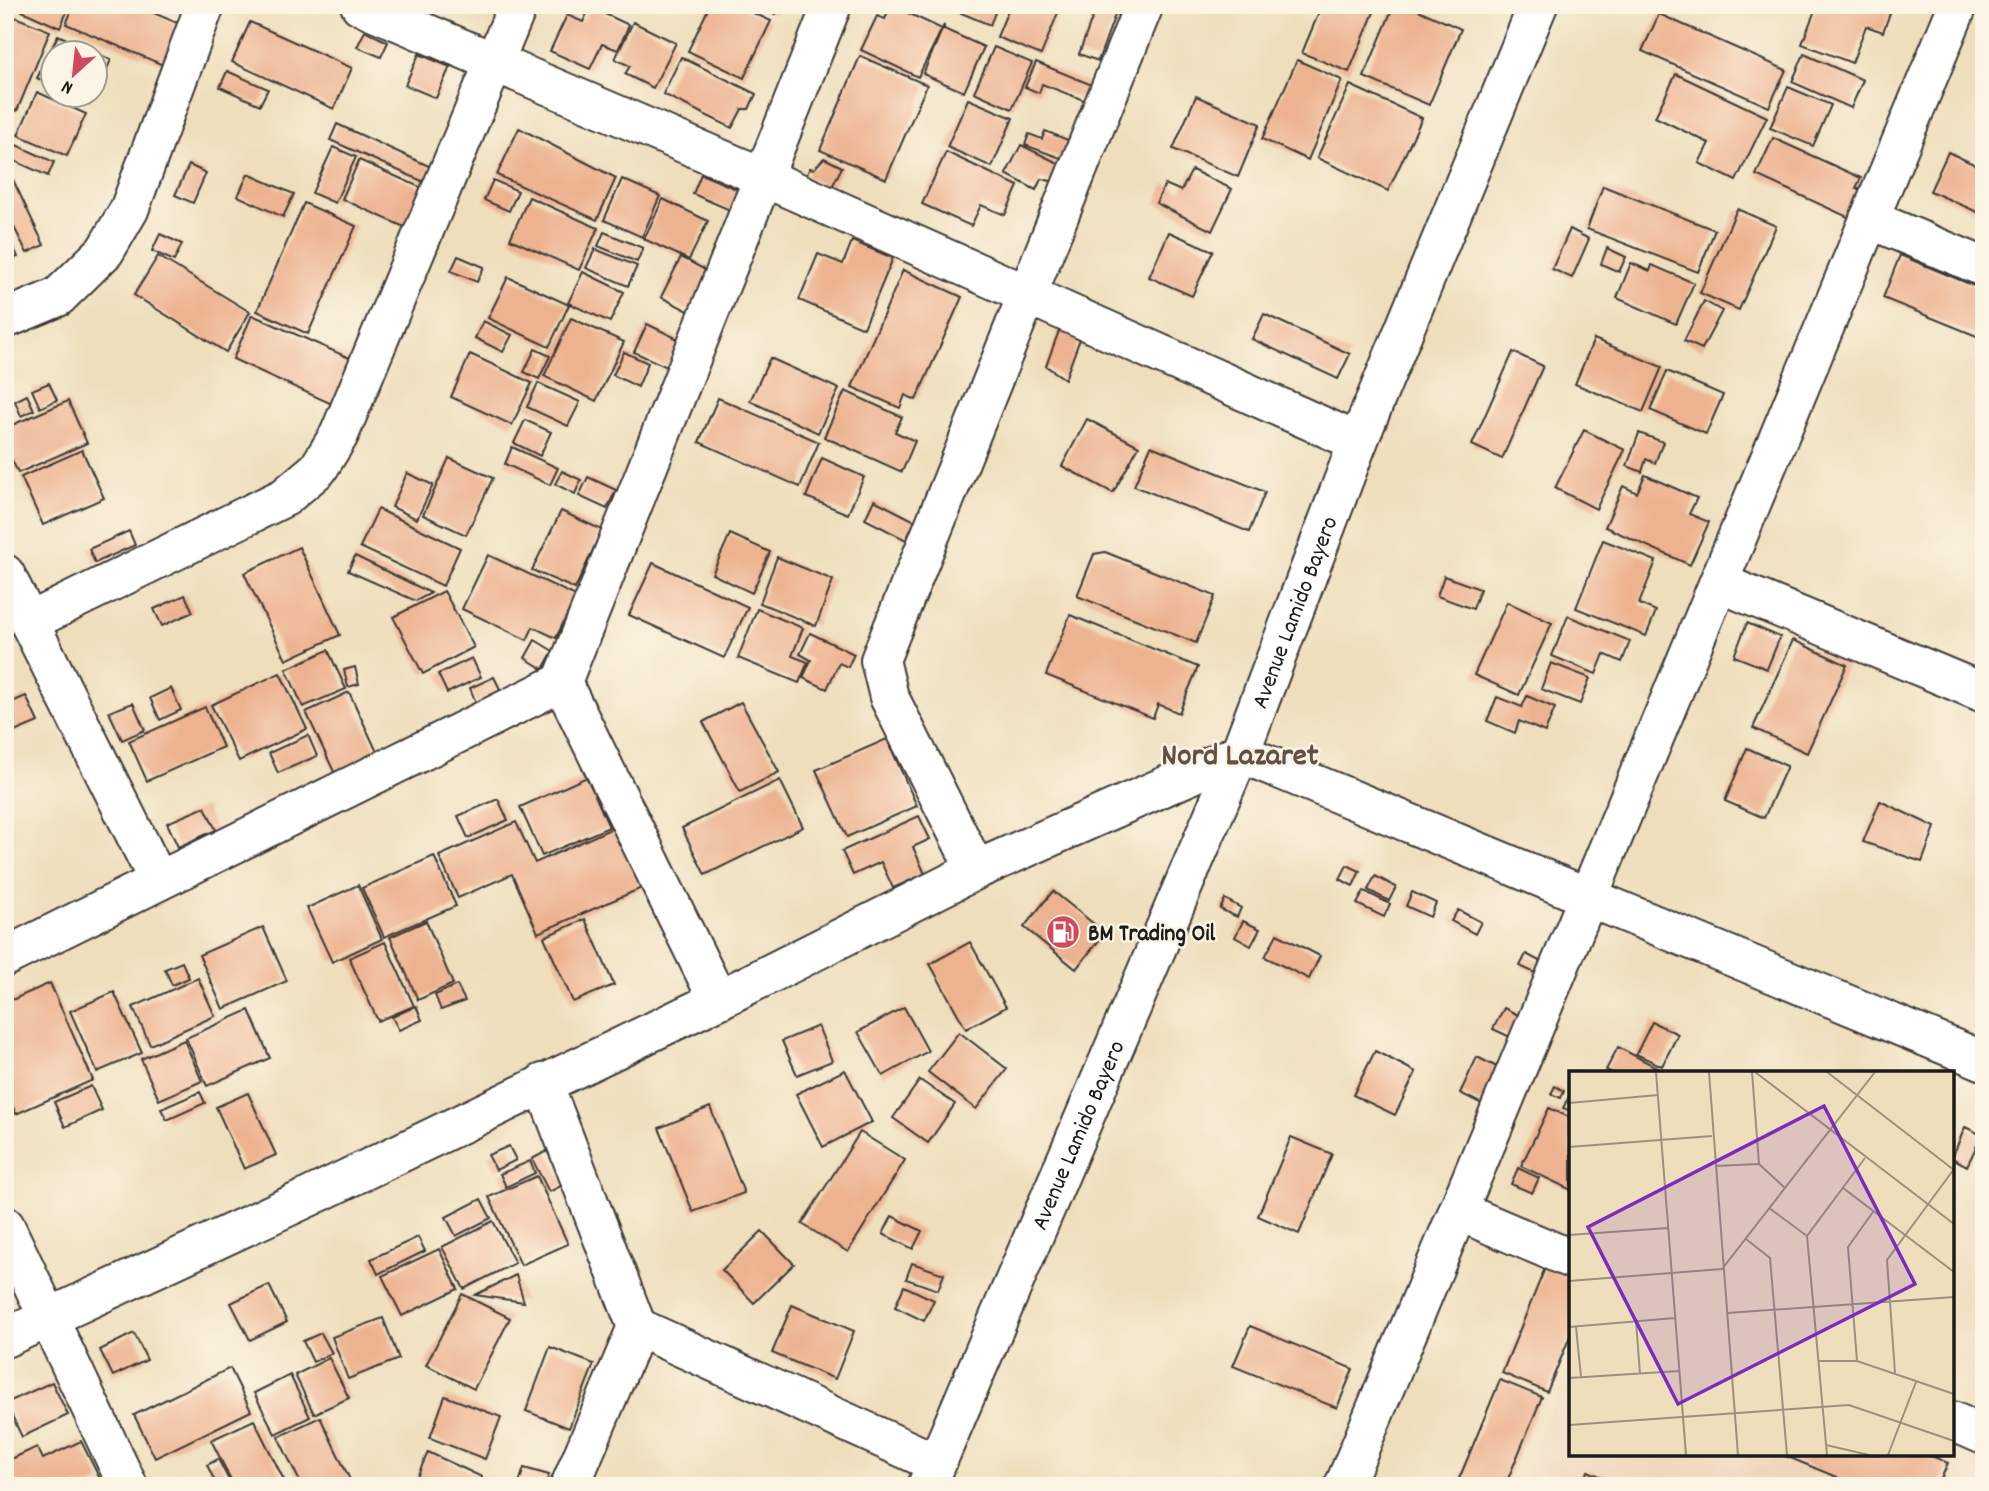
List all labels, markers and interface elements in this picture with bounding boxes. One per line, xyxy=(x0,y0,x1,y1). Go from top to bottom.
north arrow xyxy=(38,38,108,108)
text: N xyxy=(58,72,78,100)
street label: Avenue Lamido Bayero xyxy=(1244,512,1348,714)
district label: Nord Lazaret xyxy=(1161,735,1319,781)
fuel station icon: BM Trading Oil xyxy=(1044,913,1082,951)
place label: BM Trading Oil xyxy=(1088,918,1216,952)
street label: Avenue Lamido Bayero xyxy=(1024,1036,1135,1236)
inset map xyxy=(1569,1071,1954,1456)

